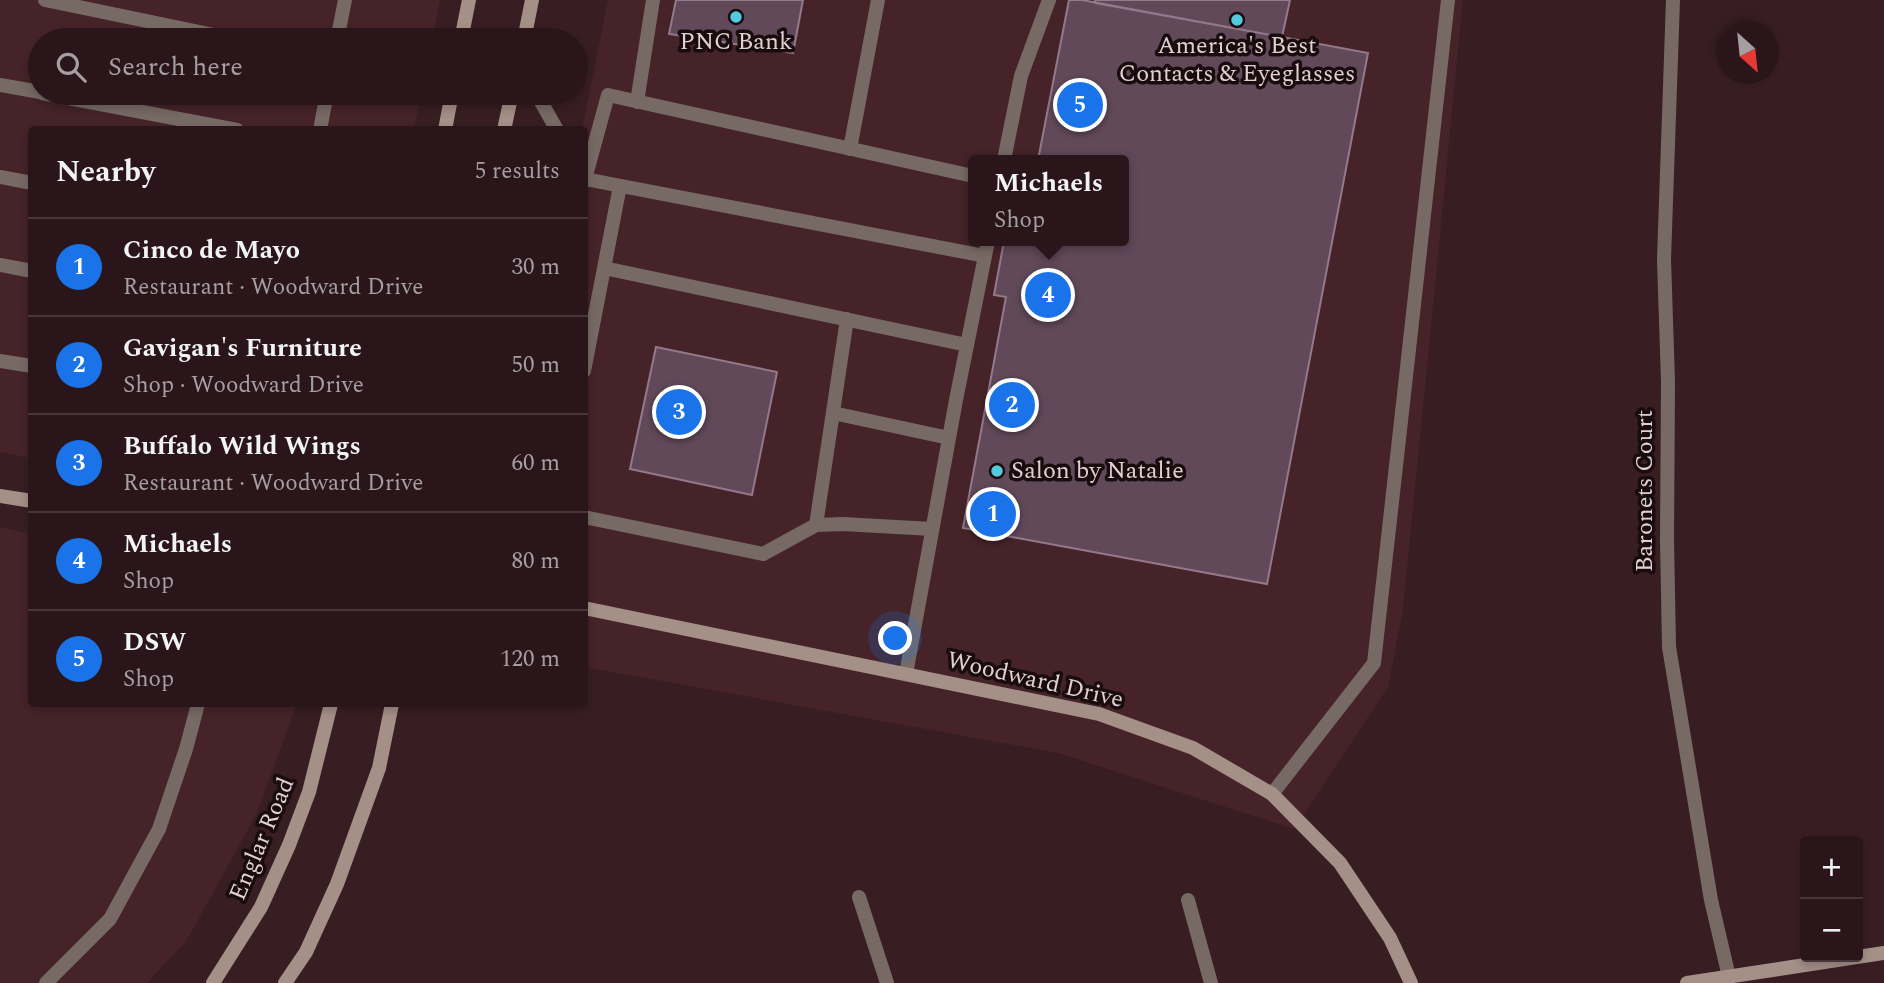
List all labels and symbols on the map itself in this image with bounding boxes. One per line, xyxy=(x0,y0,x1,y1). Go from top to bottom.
marker: PNC Bank xyxy=(728,9,744,25)
marker: America's Best Contacts & Eyeglasses xyxy=(1229,12,1245,28)
north arrow xyxy=(1716,21,1779,84)
place label: PNC Bank xyxy=(680,24,792,60)
place label: America's Best Contacts & Eyeglasses xyxy=(1119,28,1355,92)
pin: 5 xyxy=(1057,79,1103,131)
pin: 4 xyxy=(1025,269,1071,321)
pin: 2 xyxy=(989,379,1035,431)
pin: 3 xyxy=(656,386,702,438)
street label: Baronets Court xyxy=(1627,410,1663,572)
place label: Salon by Natalie xyxy=(1011,453,1184,489)
marker: Salon by Natalie xyxy=(989,463,1005,479)
pin: 1 xyxy=(970,488,1016,540)
your location xyxy=(878,621,912,655)
street label: Woodward Drive xyxy=(943,642,1127,718)
street label: Englar Road xyxy=(220,772,304,906)

